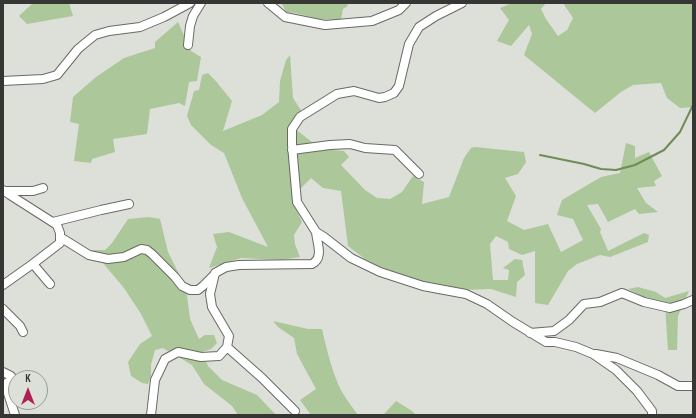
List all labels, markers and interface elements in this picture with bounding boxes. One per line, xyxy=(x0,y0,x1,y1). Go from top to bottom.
north arrow xyxy=(8,370,48,410)
text: K xyxy=(25,372,31,385)

